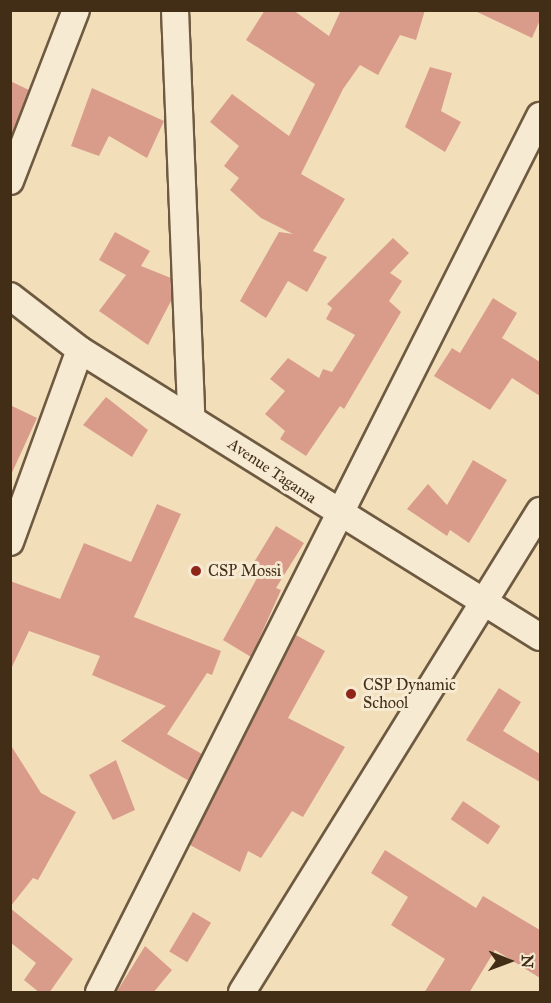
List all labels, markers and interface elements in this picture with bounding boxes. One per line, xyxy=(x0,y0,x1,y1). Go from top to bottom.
street label: Avenue Tagama xyxy=(224,434,320,508)
place label: CSP Mossi xyxy=(208,561,281,581)
marker: CSP Mossi xyxy=(189,564,203,578)
place label: CSP Dynamic School xyxy=(363,675,456,713)
marker: CSP Dynamic School xyxy=(344,687,358,701)
north arrow xyxy=(479,931,539,991)
text: N xyxy=(518,954,537,968)

